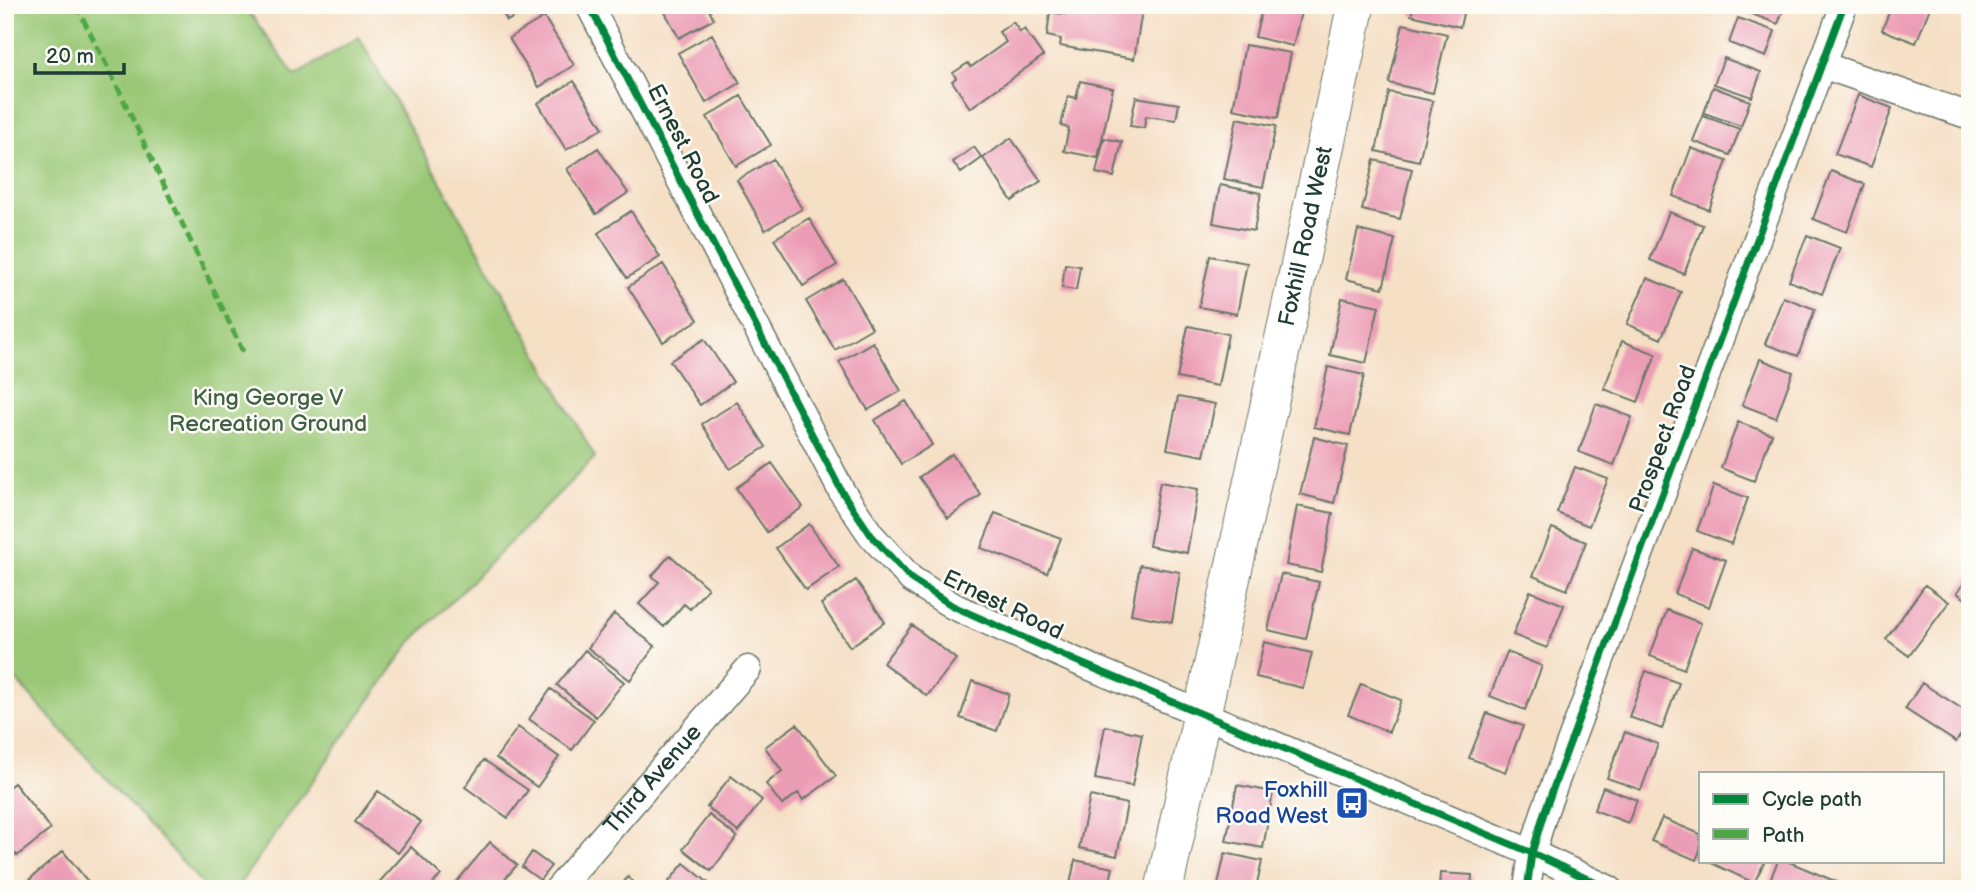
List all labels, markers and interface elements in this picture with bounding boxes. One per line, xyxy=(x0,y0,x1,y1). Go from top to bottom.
scale bar xyxy=(35,32,124,76)
text: 20 m xyxy=(46,44,94,69)
street label: Ernest Road xyxy=(641,80,725,208)
street label: Foxhill Road West xyxy=(1273,144,1339,329)
street label: Prospect Road xyxy=(1623,361,1703,517)
park label: King George V Recreation Ground xyxy=(169,384,367,438)
street label: Ernest Road xyxy=(938,564,1068,646)
street label: Third Avenue xyxy=(598,719,708,840)
legend xyxy=(1699,772,1944,862)
place label: Foxhill Road West xyxy=(1215,776,1328,830)
bus stop icon: Foxhill Road West xyxy=(1333,784,1371,822)
text: Cycle path xyxy=(1762,787,1862,812)
text: Path xyxy=(1762,823,1804,848)

